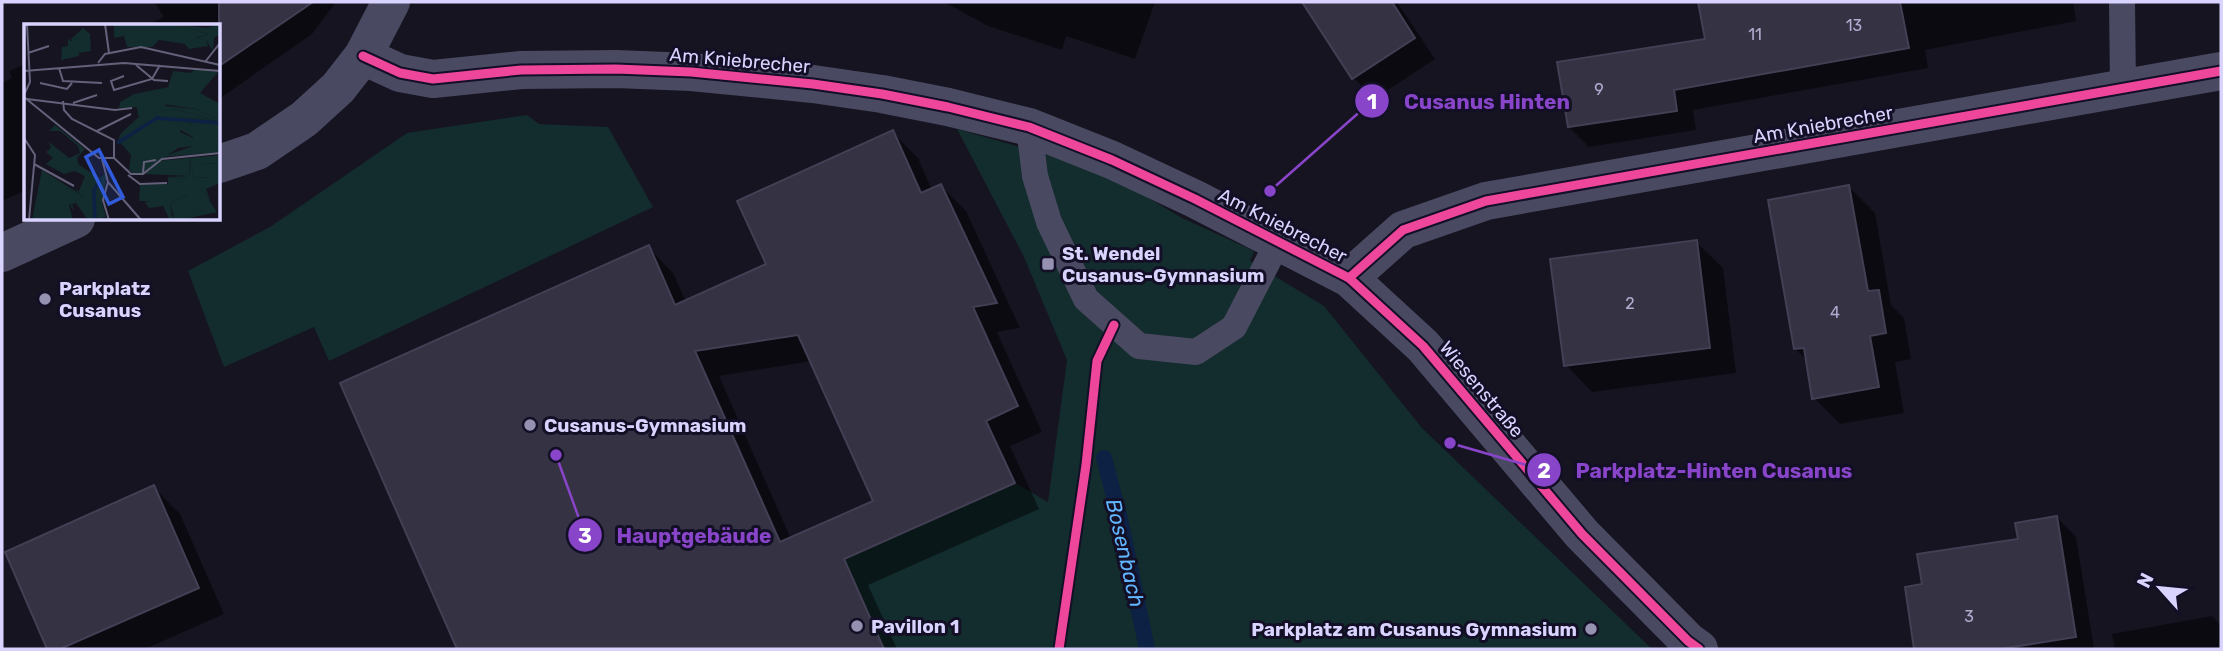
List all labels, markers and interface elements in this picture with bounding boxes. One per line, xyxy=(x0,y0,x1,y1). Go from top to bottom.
house number: 13 xyxy=(1846,16,1862,35)
inset map xyxy=(24,24,220,220)
house number: 11 xyxy=(1748,25,1762,44)
street label: Am Kniebrecher xyxy=(669,43,812,78)
callout: Cusanus Hinten xyxy=(1355,80,1584,122)
house number: 9 xyxy=(1594,80,1604,99)
text: 1 xyxy=(1367,89,1377,114)
text: Cusanus Hinten xyxy=(1404,89,1570,114)
street label: Am Kniebrecher xyxy=(1751,101,1895,148)
street label: Am Kniebrecher xyxy=(1215,183,1352,268)
place label: St. Wendel Cusanus-Gymnasium xyxy=(1062,242,1265,287)
marker: St. Wendel Cusanus-Gymnasium xyxy=(1040,256,1056,272)
place label: Parkplatz Cusanus xyxy=(59,277,151,322)
marker: Parkplatz Cusanus xyxy=(37,291,53,307)
house number: 2 xyxy=(1625,294,1635,313)
house number: 4 xyxy=(1830,303,1840,322)
street label: Wiesenstraße xyxy=(1435,336,1529,442)
place label: Cusanus-Gymnasium xyxy=(544,414,747,437)
marker: Cusanus-Gymnasium xyxy=(522,417,538,433)
callout: Parkplatz-Hinten Cusanus xyxy=(1527,449,1866,491)
text: 2 xyxy=(1537,458,1551,483)
text: Parkplatz-Hinten Cusanus xyxy=(1576,458,1852,483)
water label: Bosenbach xyxy=(1101,496,1150,609)
callout: Hauptgebäude xyxy=(567,514,785,556)
text: 3 xyxy=(578,523,592,548)
text: Hauptgebäude xyxy=(616,523,772,548)
north arrow xyxy=(2125,553,2195,623)
text: N xyxy=(2132,569,2159,592)
house number: 3 xyxy=(1964,607,1974,626)
place label: Pavillon 1 xyxy=(871,615,959,638)
marker: Pavillon 1 xyxy=(849,618,865,634)
place label: Parkplatz am Cusanus Gymnasium xyxy=(1251,618,1577,641)
marker: Parkplatz am Cusanus Gymnasium xyxy=(1583,621,1599,637)

